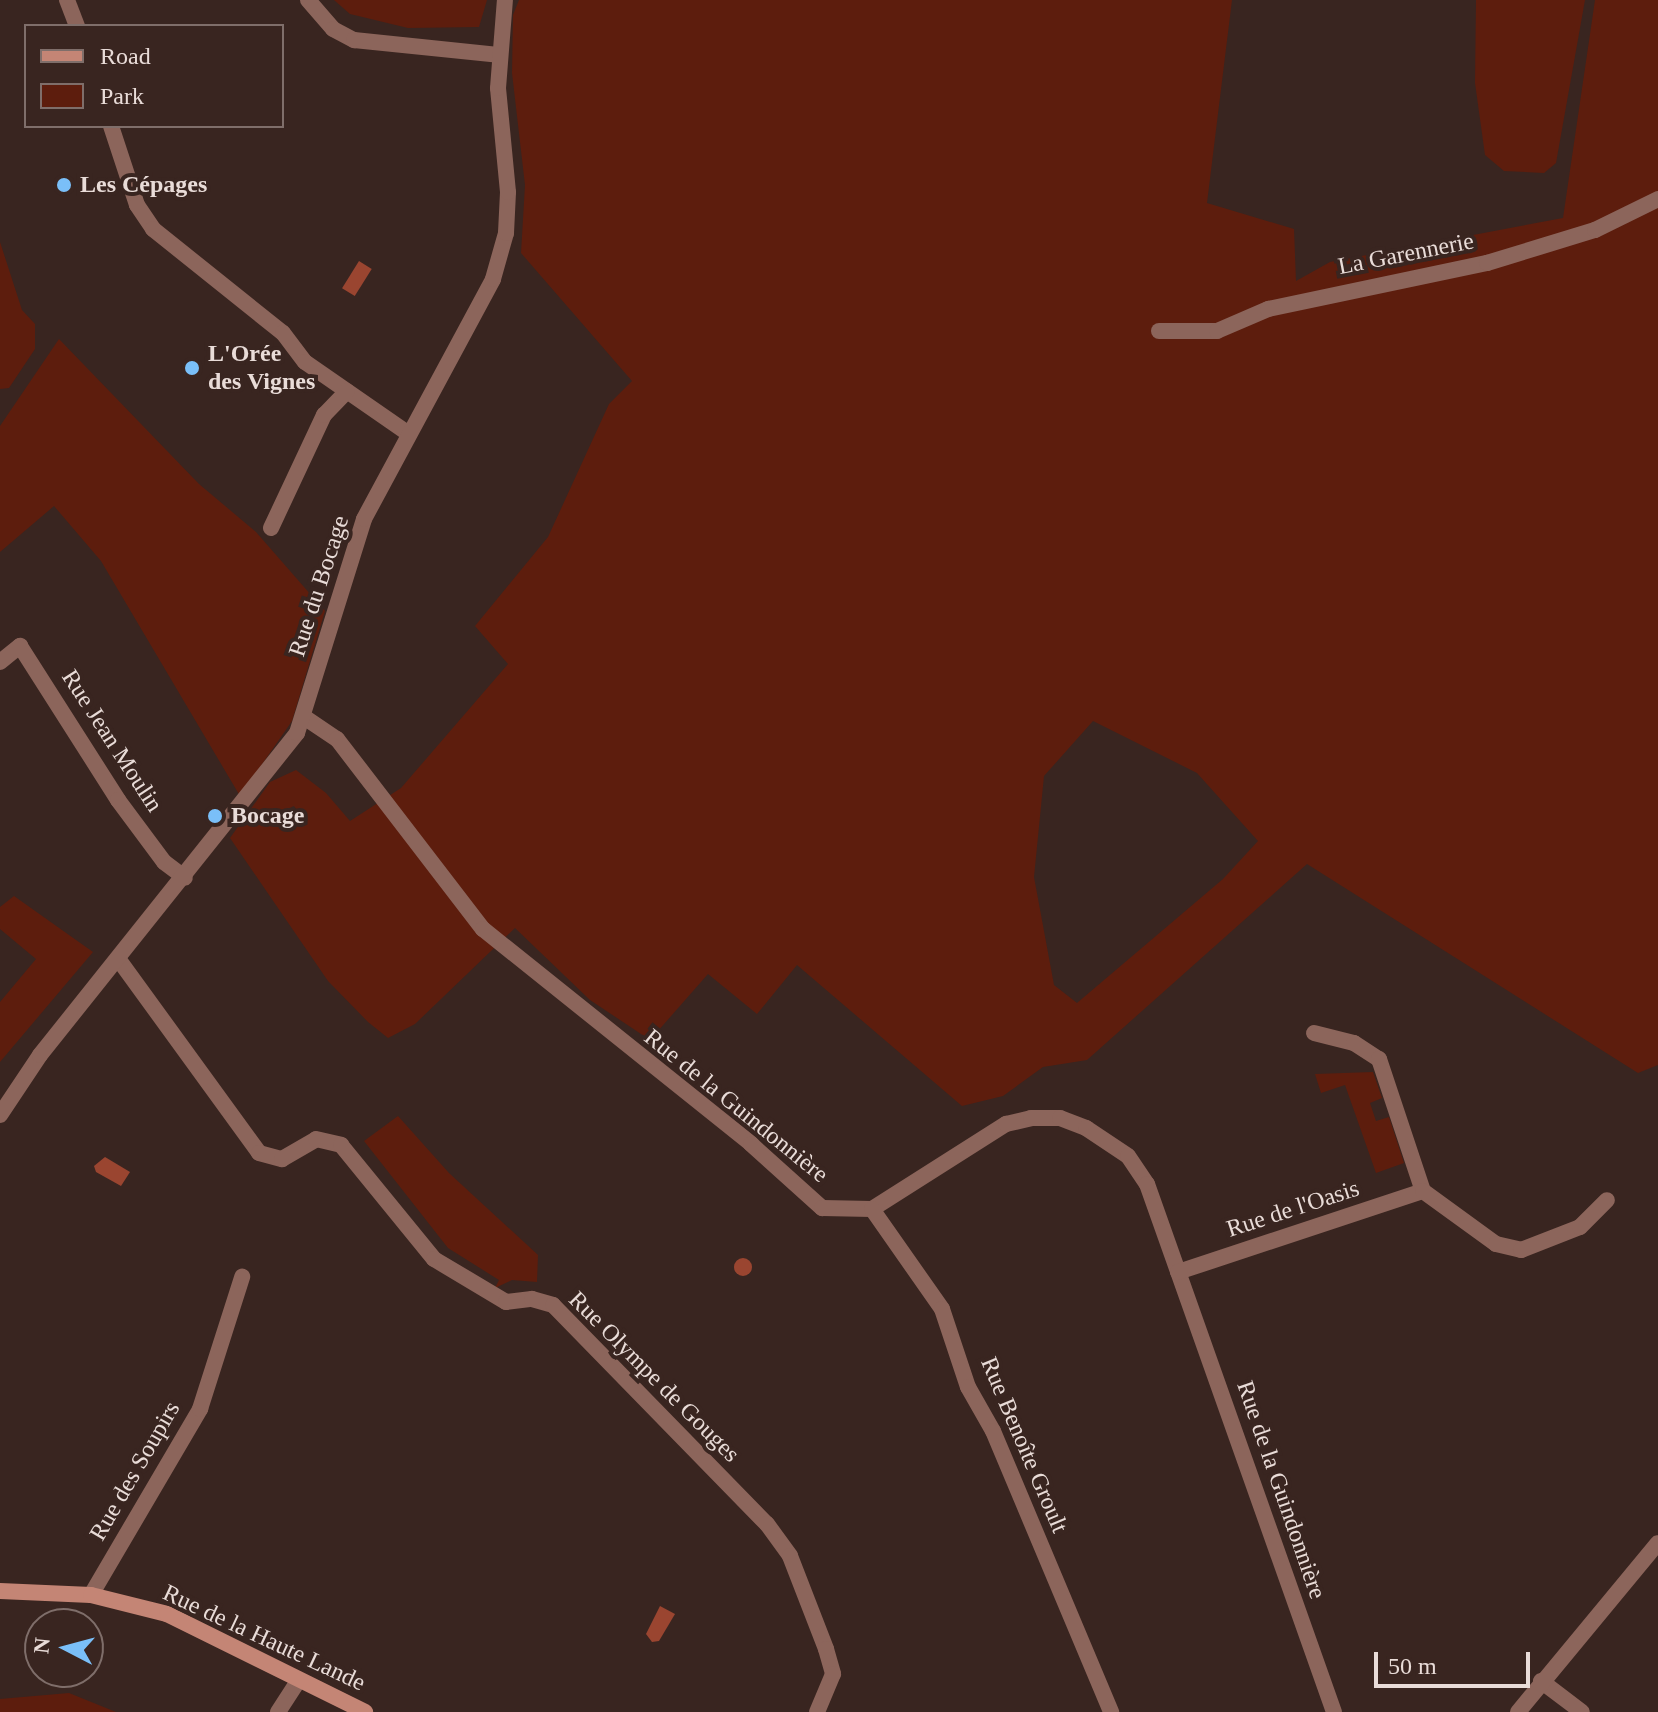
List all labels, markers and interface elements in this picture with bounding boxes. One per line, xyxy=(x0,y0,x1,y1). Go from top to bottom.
legend xyxy=(24,24,284,128)
text: Road xyxy=(100,43,151,69)
text: Park xyxy=(100,83,144,109)
place label: Les Cépages xyxy=(80,171,207,199)
marker: Les Cépages xyxy=(55,176,73,194)
street label: La Garennerie xyxy=(1336,227,1476,281)
place label: L'Orée des Vignes xyxy=(208,340,316,396)
marker: L'Orée des Vignes xyxy=(183,359,201,377)
street label: Rue du Bocage xyxy=(283,512,355,660)
street label: Rue Jean Moulin xyxy=(55,664,169,818)
place label: Bocage xyxy=(231,802,304,830)
marker: Bocage xyxy=(206,807,224,825)
street label: Rue de la Guindonnière xyxy=(638,1023,834,1189)
street label: Rue de l'Oasis xyxy=(1223,1174,1363,1244)
street label: Rue Olympe de Gouges xyxy=(563,1286,745,1468)
street label: Rue Benoîte Groult xyxy=(974,1353,1074,1537)
street label: Rue de la Guindonnière xyxy=(1230,1377,1332,1603)
street label: Rue des Soupirs xyxy=(84,1396,186,1546)
street label: Rue de la Haute Lande xyxy=(158,1578,370,1698)
north arrow xyxy=(24,1608,104,1688)
text: N xyxy=(28,1636,55,1655)
scale bar xyxy=(1378,1636,1534,1686)
text: 50 m xyxy=(1388,1653,1437,1679)

